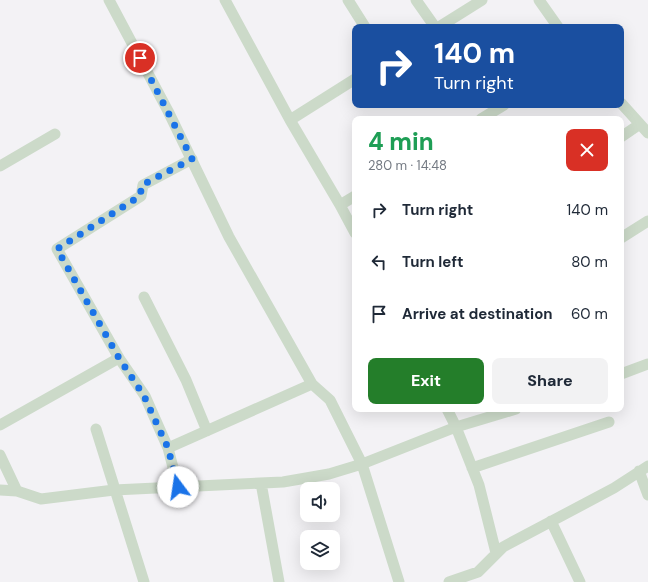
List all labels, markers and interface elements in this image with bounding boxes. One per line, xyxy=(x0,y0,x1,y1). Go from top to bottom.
text: 140 m xyxy=(434,35,515,72)
icon: right xyxy=(368,40,420,92)
pin xyxy=(123,41,157,75)
icon: arrive xyxy=(129,47,151,69)
text: Turn right xyxy=(434,71,514,95)
text: 4 min xyxy=(368,126,434,157)
button: close xyxy=(566,129,608,171)
text: 280 m · 14:48 xyxy=(368,157,447,174)
icon: right xyxy=(368,199,390,221)
text: Turn right xyxy=(402,200,473,220)
text: 140 m xyxy=(567,200,608,220)
icon: left xyxy=(368,251,390,273)
text: Turn left xyxy=(402,252,463,272)
text: 80 m xyxy=(571,252,608,272)
icon: arrive xyxy=(368,303,390,325)
text: Arrive at destination xyxy=(402,304,553,324)
text: 60 m xyxy=(571,304,608,324)
button: Exit xyxy=(368,358,484,404)
button: Share xyxy=(492,358,608,404)
position arrow xyxy=(157,466,199,508)
map controls xyxy=(300,482,340,570)
button: sound xyxy=(300,482,340,522)
button: layers xyxy=(300,530,340,570)

